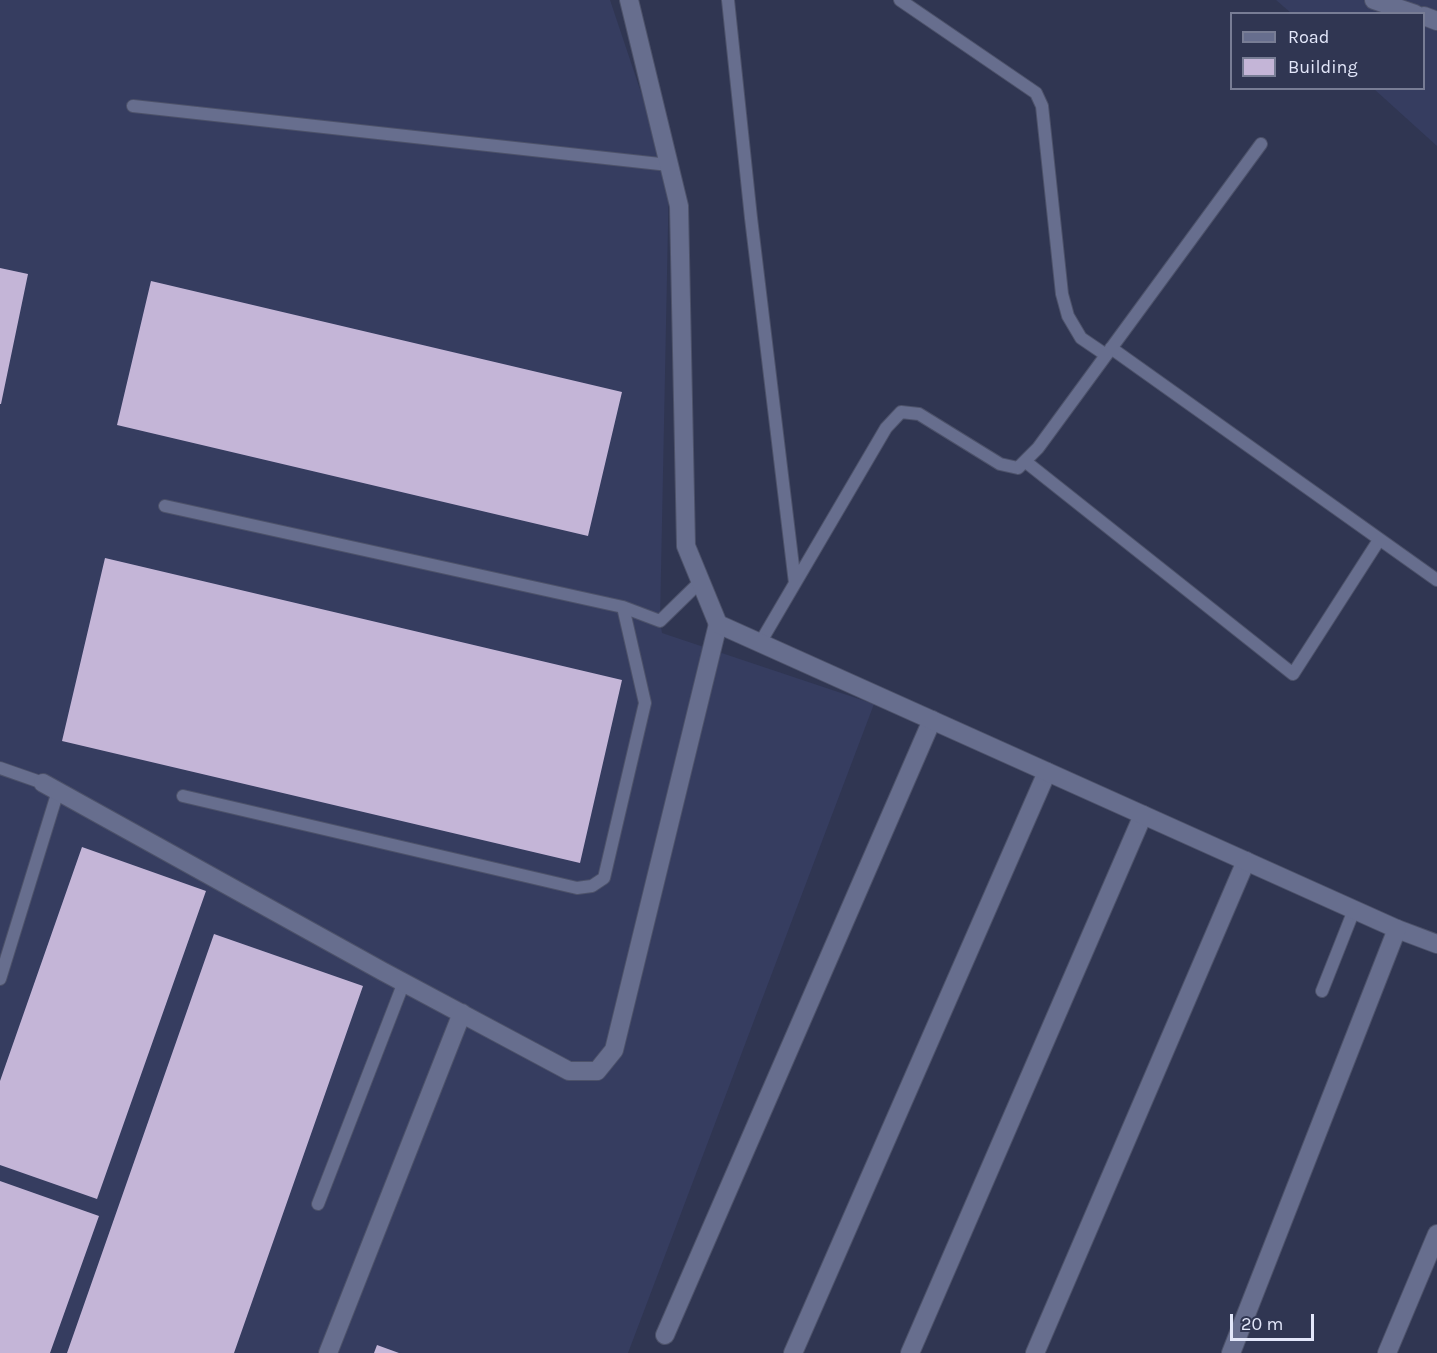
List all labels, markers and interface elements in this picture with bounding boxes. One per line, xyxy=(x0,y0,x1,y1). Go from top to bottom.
legend xyxy=(1230,12,1425,90)
text: Road xyxy=(1288,26,1329,48)
text: Building xyxy=(1288,56,1358,78)
scale bar xyxy=(1233,1302,1317,1340)
text: 20 m xyxy=(1241,1313,1283,1335)

